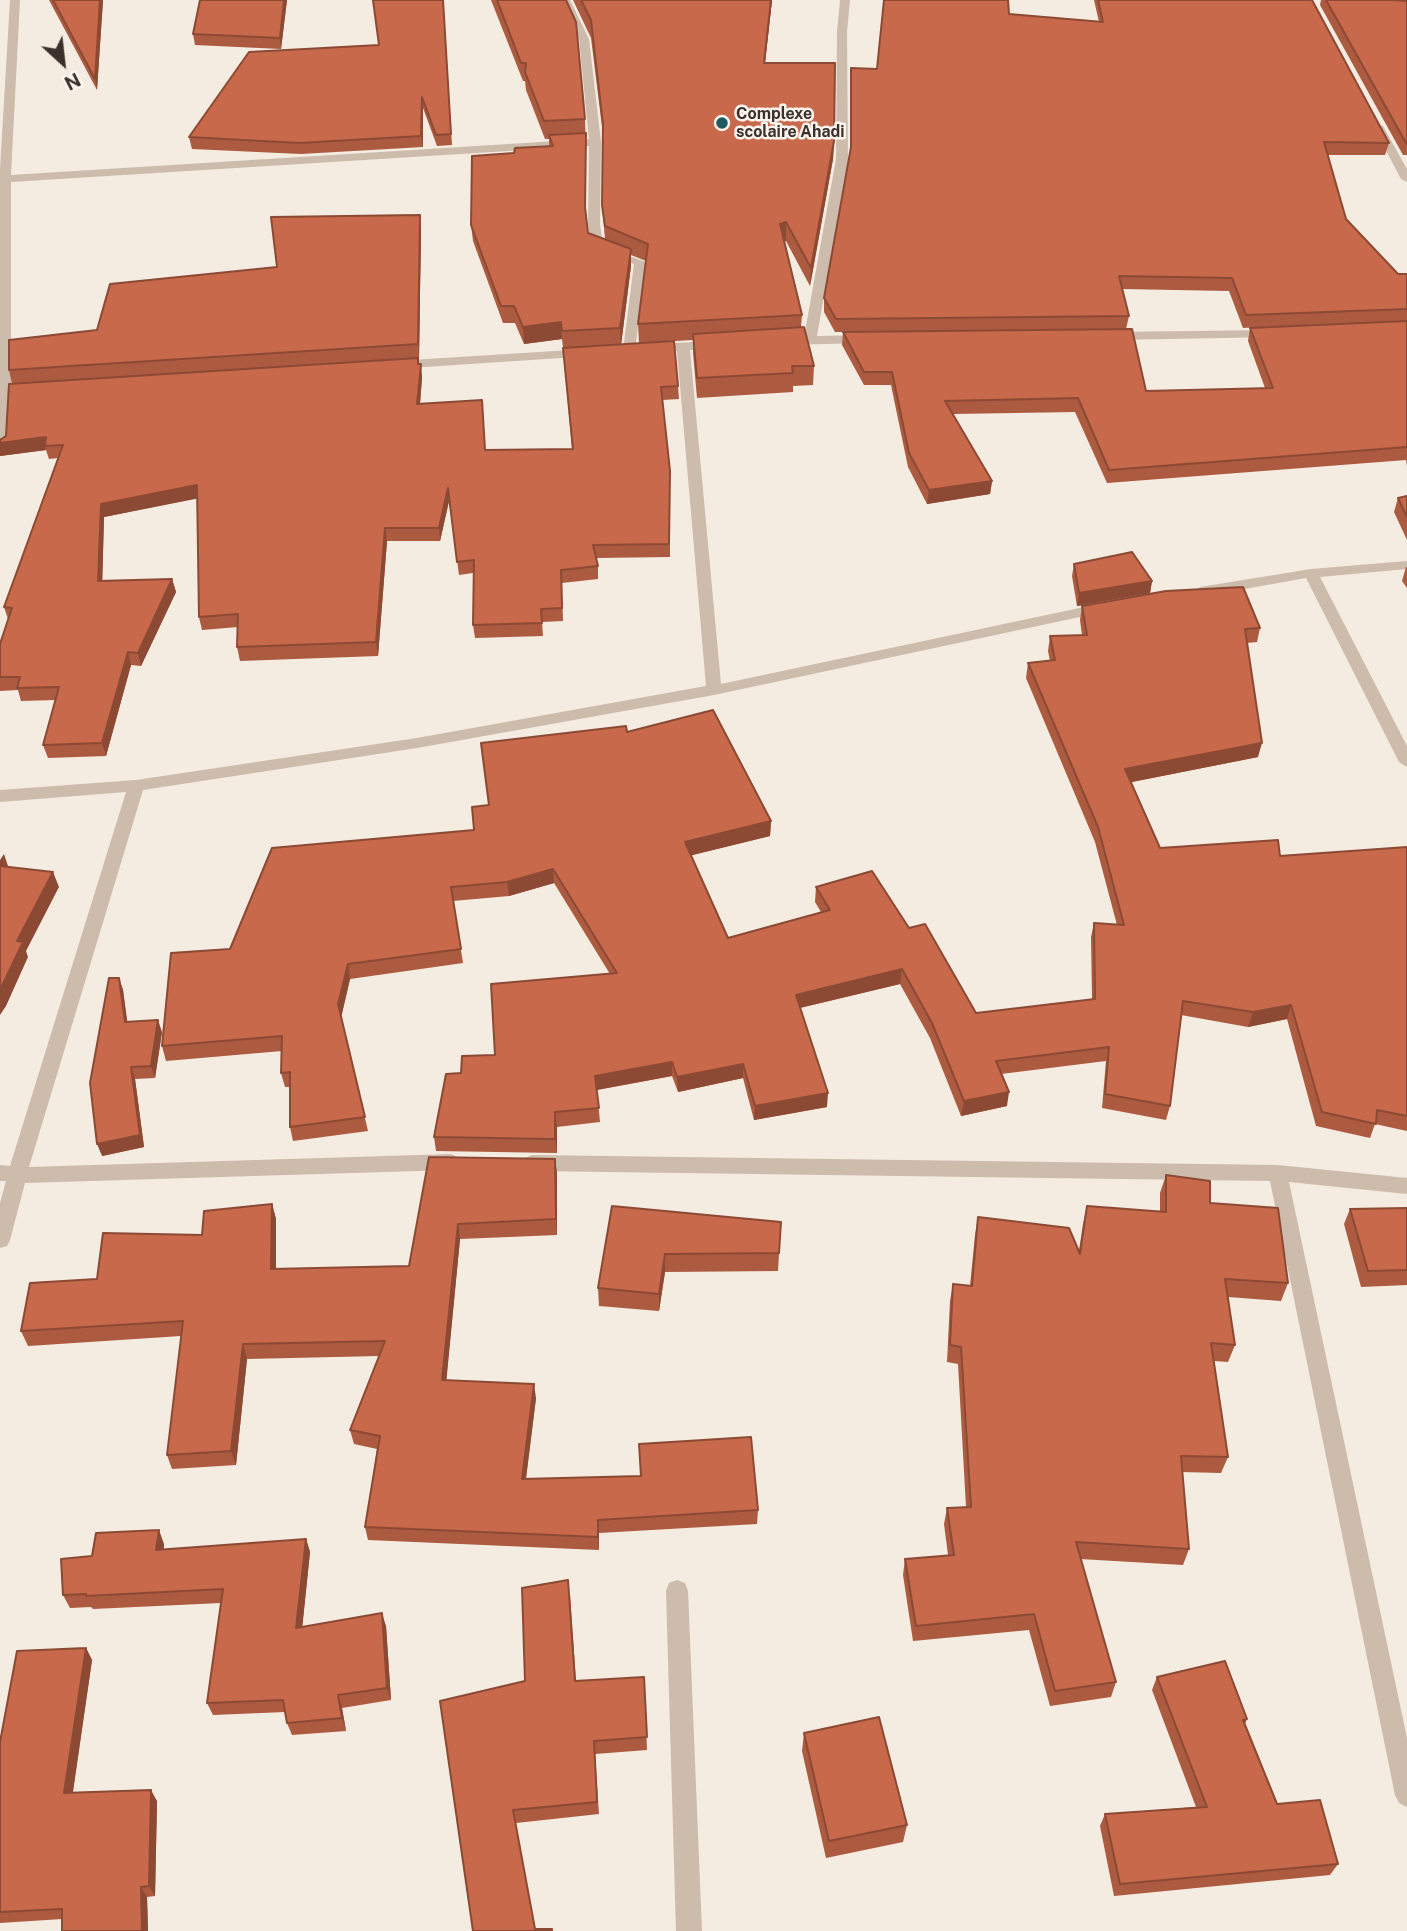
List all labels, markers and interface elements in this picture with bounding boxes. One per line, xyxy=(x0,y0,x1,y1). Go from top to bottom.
north arrow xyxy=(28,28,98,98)
text: N xyxy=(61,69,84,95)
place label: Complexe scolaire Ahadi xyxy=(736,104,845,142)
marker: Complexe scolaire Ahadi xyxy=(714,115,730,131)

